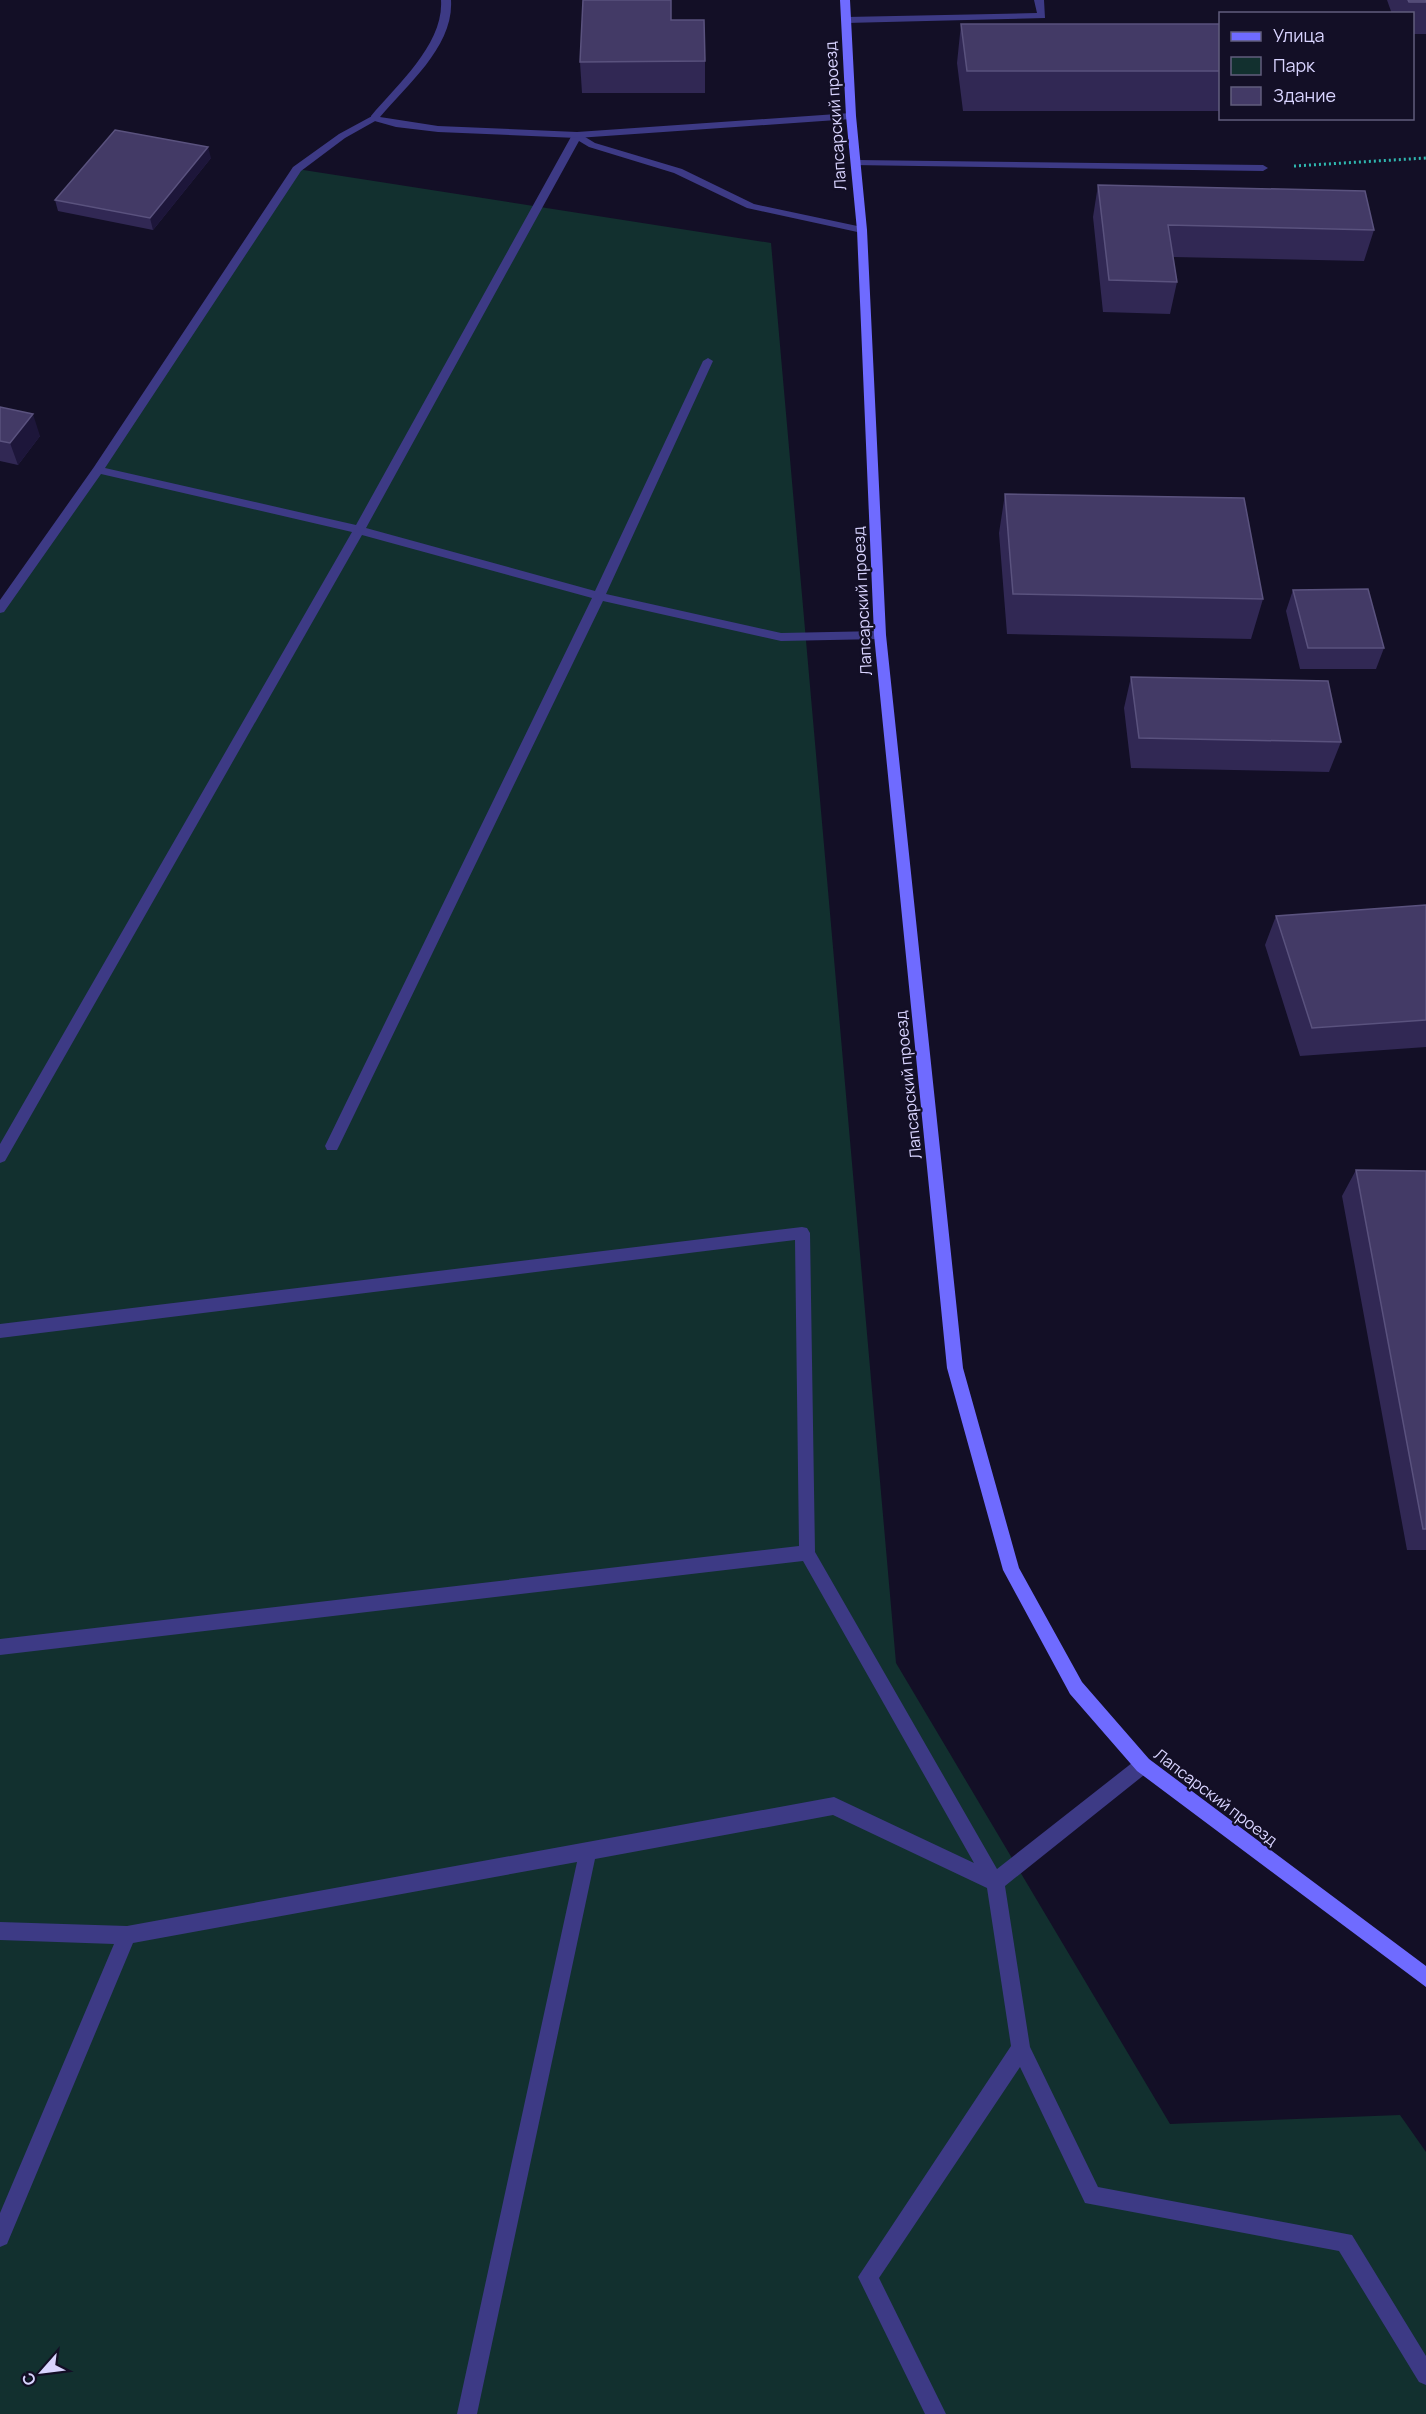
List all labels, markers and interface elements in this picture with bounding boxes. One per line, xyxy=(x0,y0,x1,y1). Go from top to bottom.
legend xyxy=(1219,12,1414,120)
text: Улица xyxy=(1273,23,1325,47)
street label: Лапсарский проезд xyxy=(819,40,851,191)
text: Парк xyxy=(1273,53,1316,77)
text: Здание xyxy=(1273,83,1336,107)
street label: Лапсарский проезд xyxy=(847,525,877,676)
street label: Лапсарский проезд xyxy=(889,1009,927,1160)
street label: Лапсарский проезд xyxy=(1150,1743,1283,1851)
north arrow xyxy=(12,2342,72,2402)
text: С xyxy=(16,2369,41,2389)

